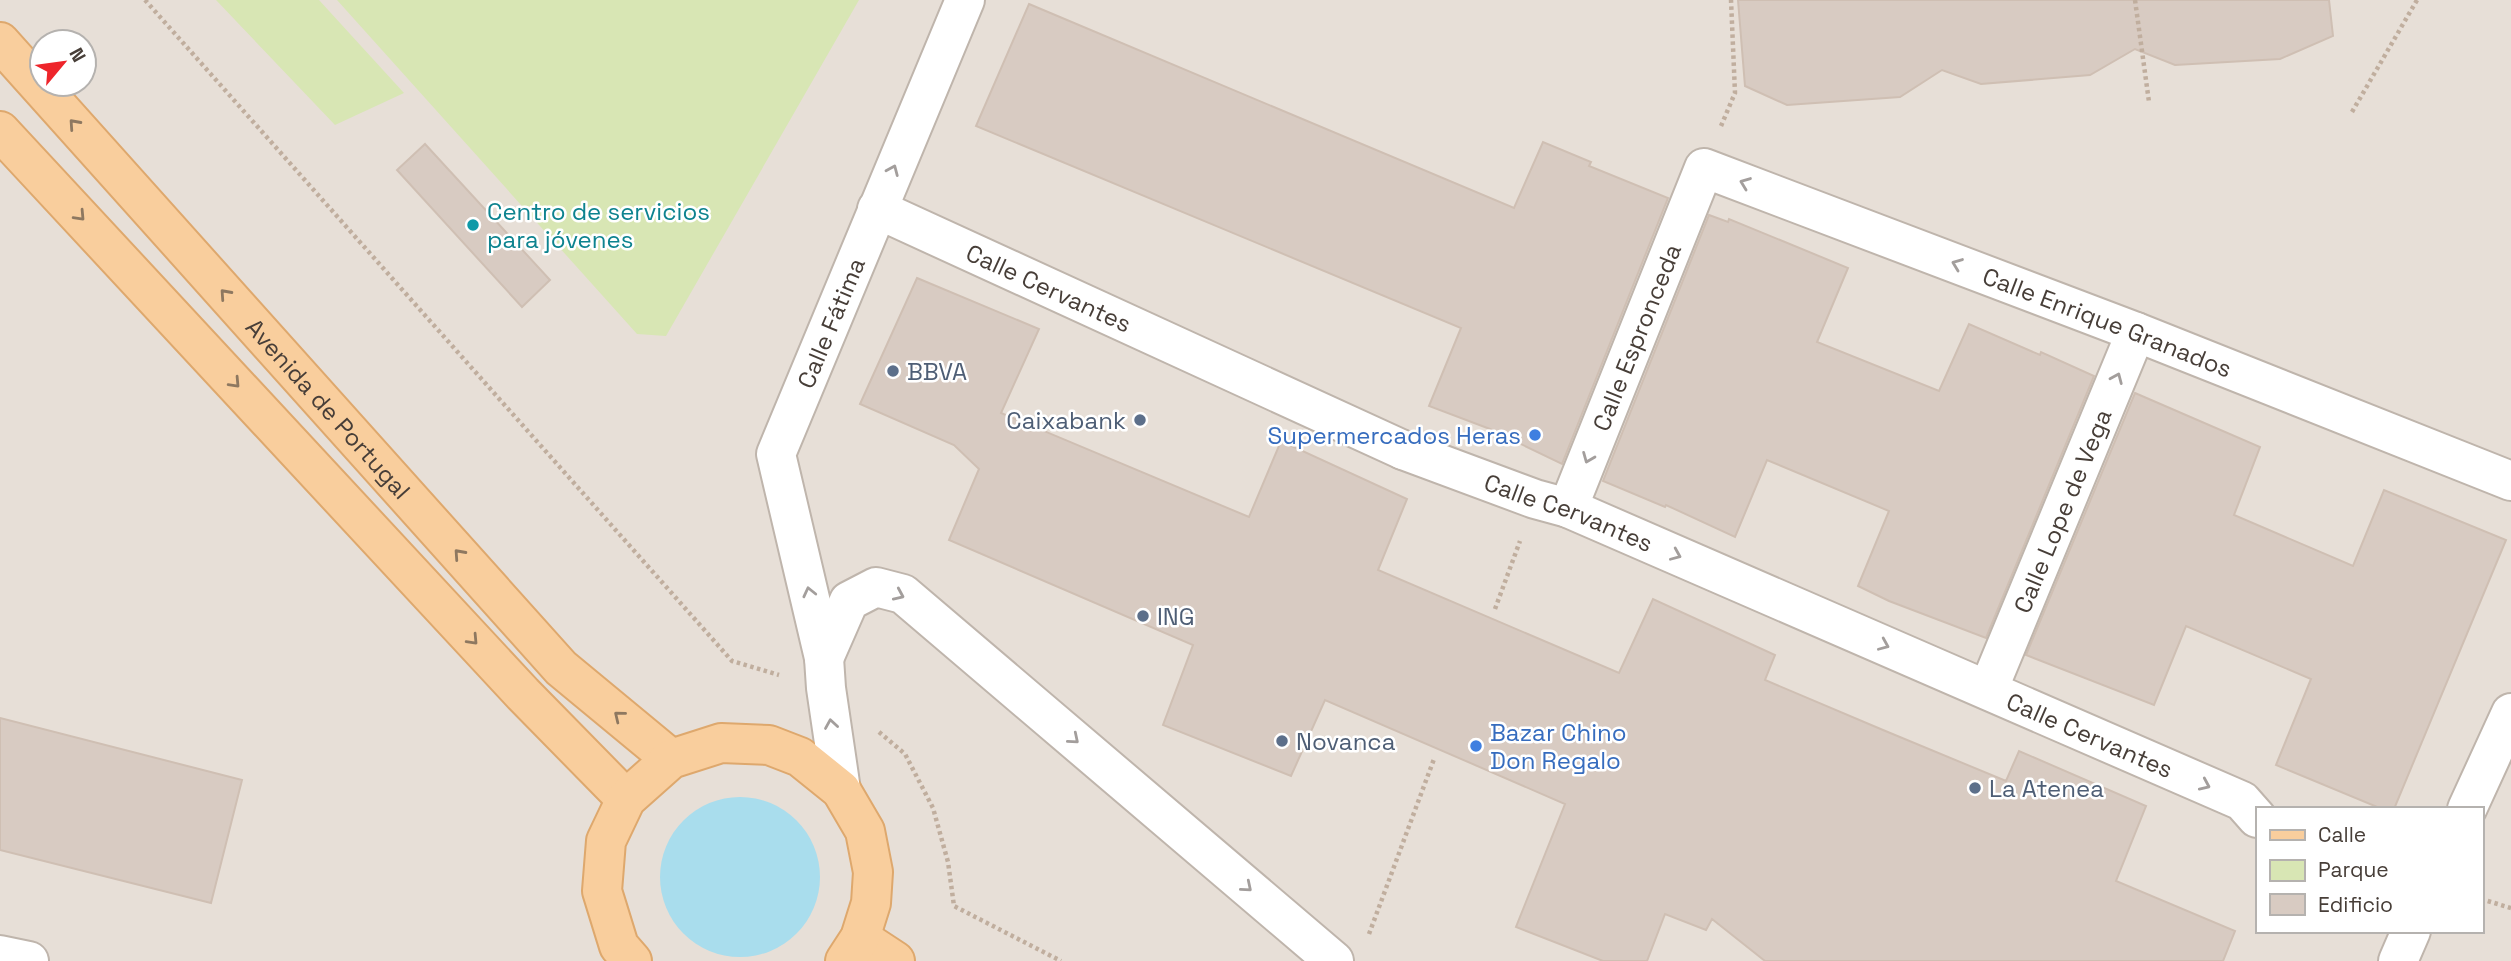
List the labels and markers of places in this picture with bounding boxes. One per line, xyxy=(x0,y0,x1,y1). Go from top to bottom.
place label: Centro de servicios para jóvenes xyxy=(487,196,710,255)
marker: Centro de servicios para jóvenes xyxy=(465,217,481,233)
place label: BBVA xyxy=(907,356,967,387)
marker: BBVA xyxy=(885,363,901,379)
place label: Caixabank xyxy=(1006,405,1126,436)
marker: Caixabank xyxy=(1132,412,1148,428)
place label: Supermercados Heras xyxy=(1268,420,1521,451)
marker: Supermercados Heras xyxy=(1527,427,1543,443)
place label: ING xyxy=(1157,601,1195,632)
marker: ING xyxy=(1135,608,1151,624)
place label: Bazar Chino Don Regalo xyxy=(1490,717,1627,776)
place label: Novanca xyxy=(1296,726,1396,757)
marker: Novanca xyxy=(1274,733,1290,749)
marker: Bazar Chino Don Regalo xyxy=(1468,738,1484,754)
place label: La Atenea xyxy=(1989,773,2104,804)
marker: La Atenea xyxy=(1967,780,1983,796)

